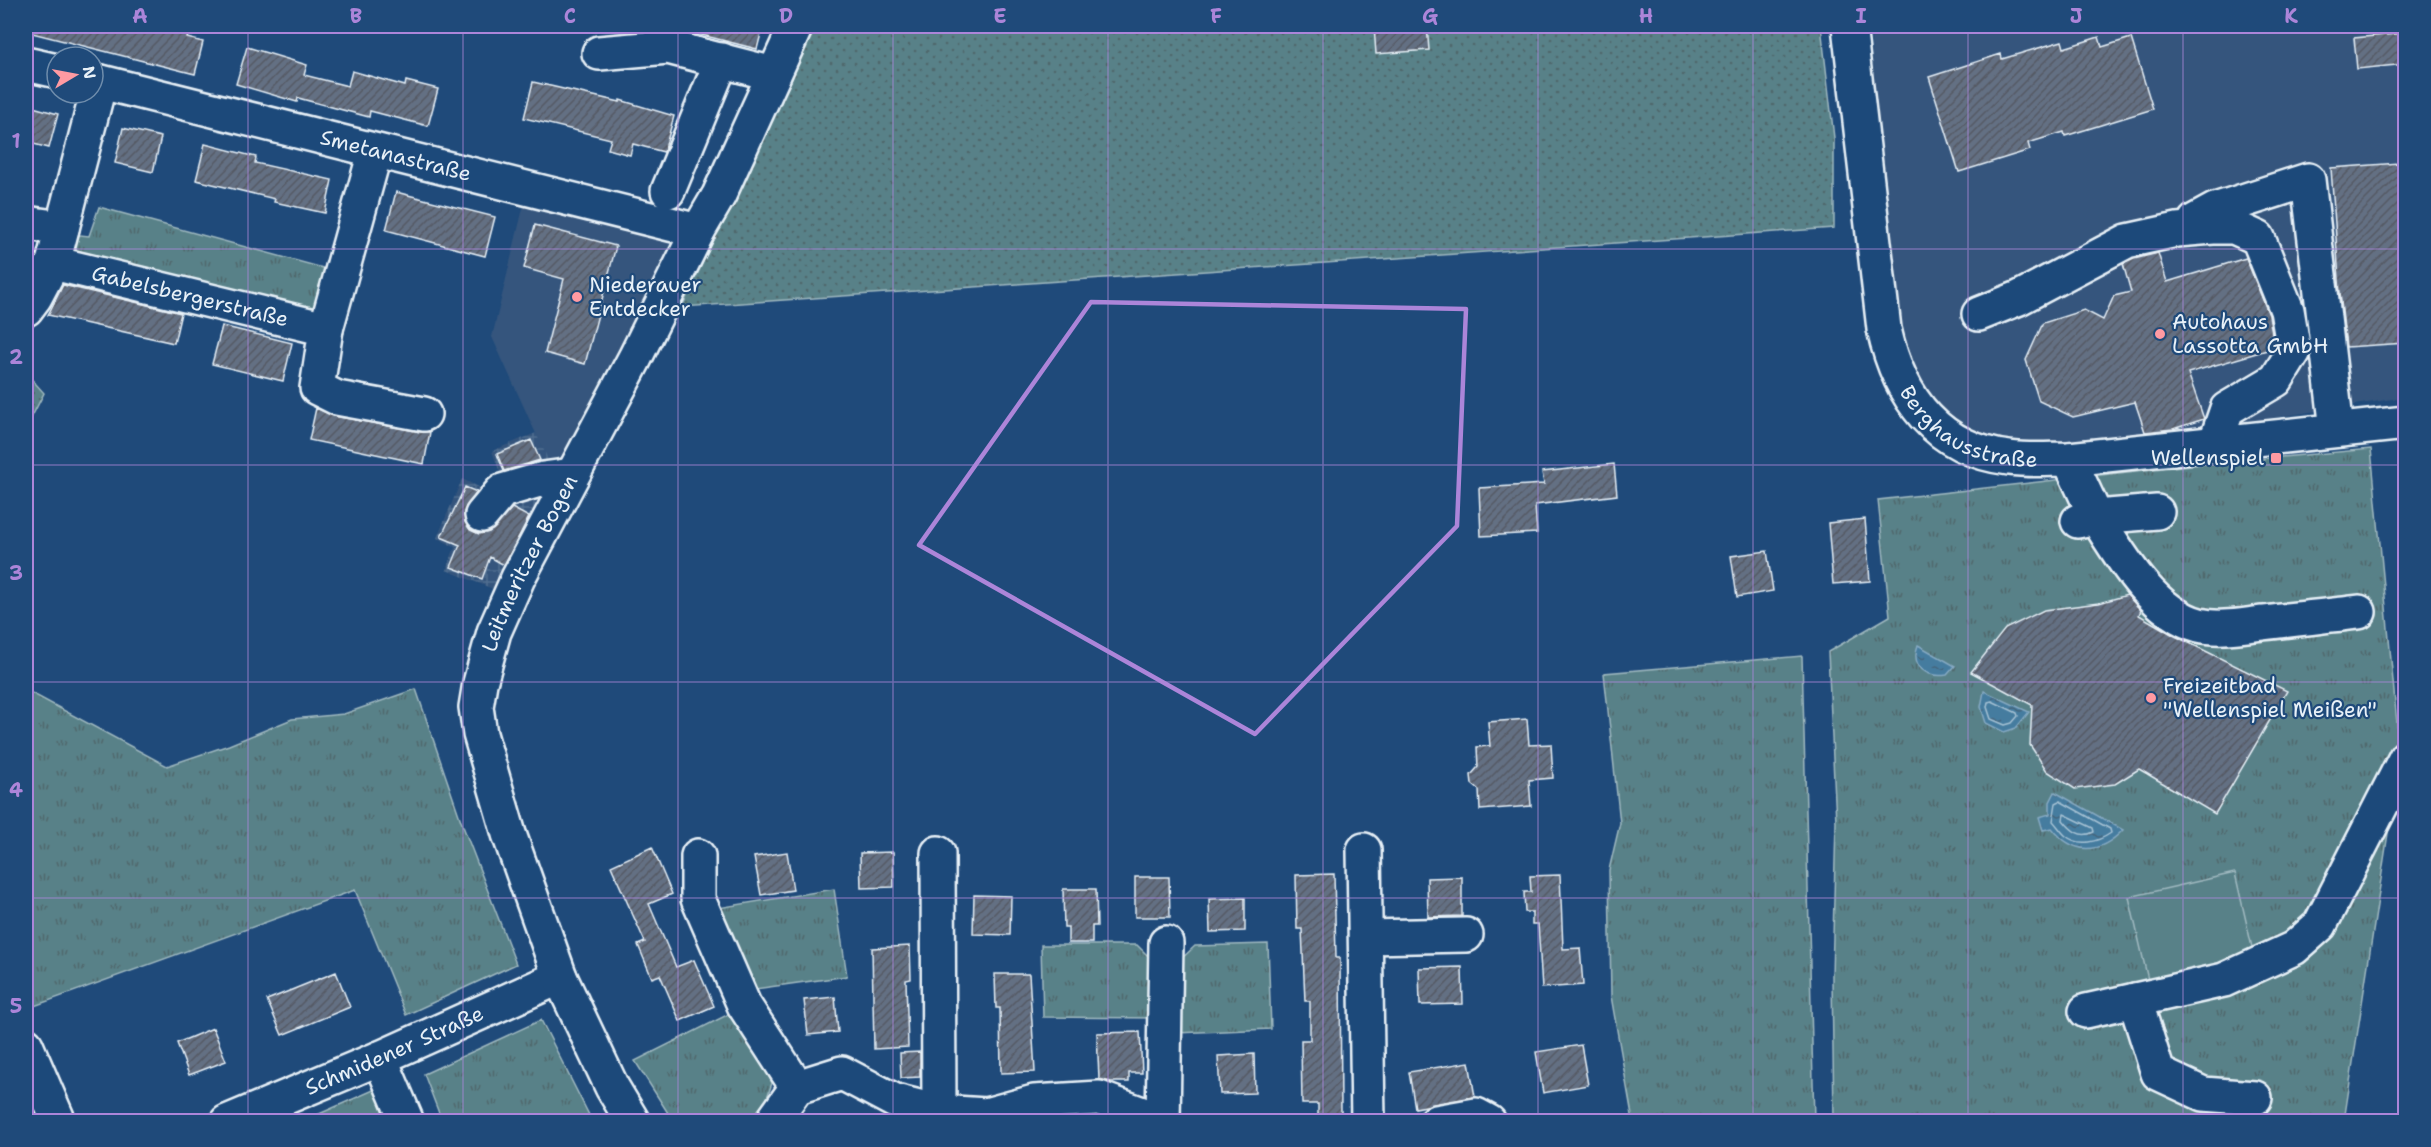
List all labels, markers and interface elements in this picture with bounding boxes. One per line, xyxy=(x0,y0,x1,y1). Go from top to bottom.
text: A xyxy=(132,3,148,29)
text: B xyxy=(350,3,362,29)
text: C xyxy=(564,3,576,29)
text: D xyxy=(779,3,793,29)
text: E xyxy=(993,3,1007,29)
text: F xyxy=(1210,3,1222,29)
text: G xyxy=(1422,3,1438,29)
text: H xyxy=(1639,3,1653,29)
text: I xyxy=(1855,3,1867,29)
text: J xyxy=(2070,3,2083,29)
text: K xyxy=(2284,3,2298,29)
north arrow xyxy=(45,45,105,105)
text: N xyxy=(78,64,101,81)
street label: Smetanastraße xyxy=(317,123,474,188)
text: 1 xyxy=(11,128,21,154)
street label: Gabelsbergerstraße xyxy=(89,259,291,333)
place label: Niederauer Entdecker xyxy=(589,271,702,323)
marker: Niederauer Entdecker xyxy=(570,290,584,304)
place label: Autohaus Lassotta GmbH xyxy=(2172,308,2328,360)
marker: Autohaus Lassotta GmbH xyxy=(2153,327,2167,341)
text: 2 xyxy=(9,344,23,370)
street label: Berghausstraße xyxy=(1893,380,2038,474)
place label: Wellenspiel xyxy=(2151,444,2265,472)
marker: Wellenspiel xyxy=(2269,451,2283,465)
street label: Leitmeritzer Bogen xyxy=(475,470,584,655)
text: 3 xyxy=(9,560,23,586)
place label: Freizeitbad "Wellenspiel Meißen" xyxy=(2163,672,2377,724)
marker: Freizeitbad "Wellenspiel Meißen" xyxy=(2144,691,2158,705)
text: 4 xyxy=(9,777,23,803)
text: 5 xyxy=(10,993,22,1019)
street label: Schmidener Straße xyxy=(301,999,488,1102)

